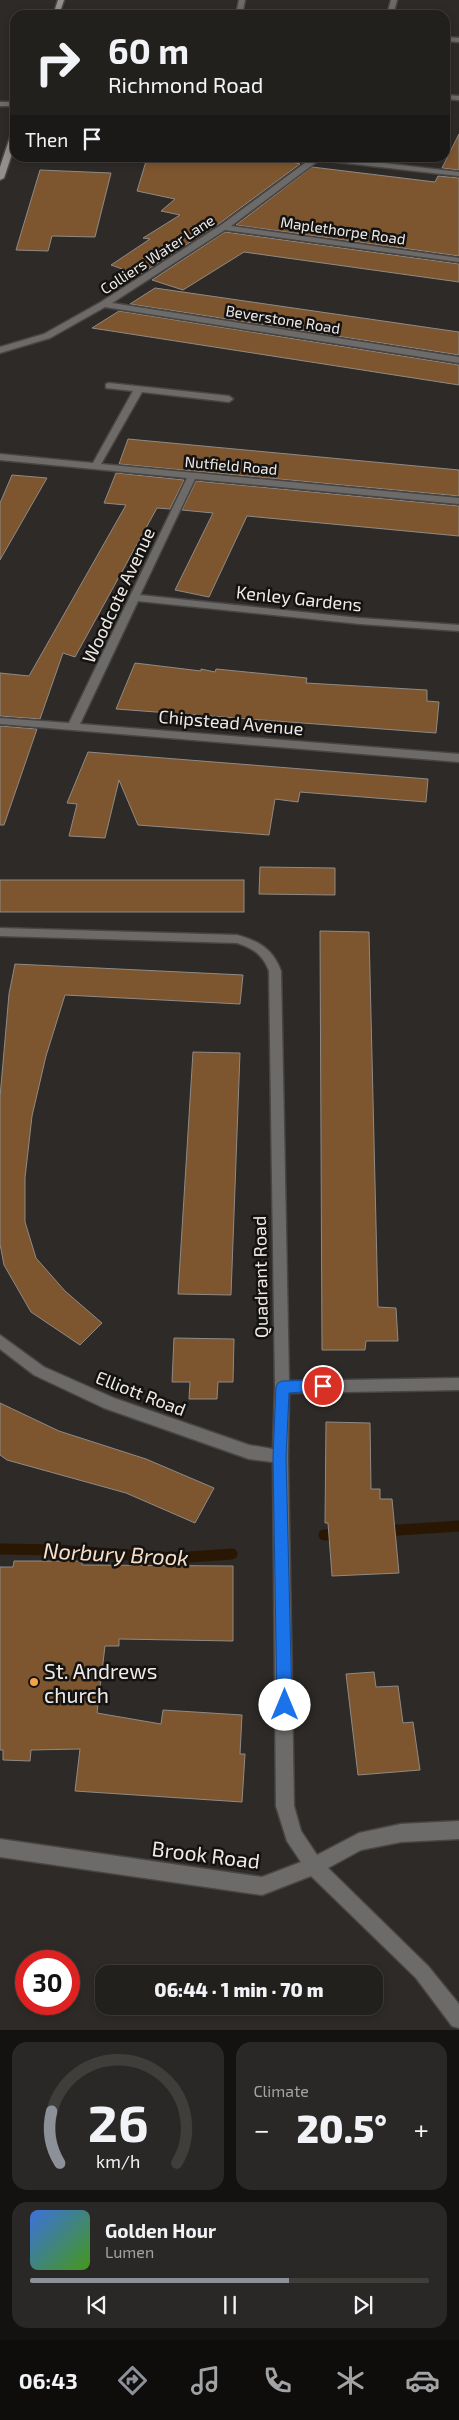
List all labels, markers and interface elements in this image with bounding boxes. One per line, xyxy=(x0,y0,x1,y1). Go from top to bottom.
text: 60 m xyxy=(108,29,189,71)
icon: right xyxy=(25,30,90,95)
text: Richmond Road xyxy=(108,71,263,97)
icon: arrive xyxy=(78,125,106,153)
text: Then xyxy=(25,128,68,151)
street label: Colliers Water Lane xyxy=(97,210,217,298)
street label: Maplethorpe Road xyxy=(279,212,407,248)
street label: Beverstone Road xyxy=(224,301,342,337)
street label: Nutfield Road xyxy=(184,452,278,478)
street label: Woodcote Avenue xyxy=(77,524,159,666)
street label: Kenley Gardens xyxy=(235,580,363,616)
street label: Chipstead Avenue xyxy=(158,705,304,739)
street label: Quadrant Road xyxy=(248,1216,272,1338)
pin xyxy=(302,1365,344,1407)
street label: Elliott Road xyxy=(93,1366,189,1420)
icon: arrive xyxy=(309,1372,337,1400)
water label: Norbury Brook xyxy=(43,1536,189,1571)
place label: St. Andrews church xyxy=(44,1658,157,1707)
marker: St. Andrews church xyxy=(28,1676,40,1688)
position arrow xyxy=(258,1678,310,1730)
street label: Brook Road xyxy=(151,1835,261,1873)
speed limit sign: 30 xyxy=(15,1950,80,2015)
text: 06:44 · 1 min · 70 m xyxy=(154,1978,324,2001)
text: Climate xyxy=(254,2081,309,2100)
text: 26 xyxy=(87,2090,148,2152)
text: 20.5° xyxy=(296,2105,387,2151)
text: − xyxy=(254,2112,270,2146)
text: + xyxy=(414,2112,429,2146)
text: km/h xyxy=(96,2150,140,2172)
text: Golden Hour xyxy=(105,2219,216,2242)
text: Lumen xyxy=(105,2242,154,2261)
icon: previous xyxy=(83,2291,111,2319)
icon: pause xyxy=(216,2291,244,2319)
icon: next xyxy=(349,2291,377,2319)
icon: directions xyxy=(115,2363,150,2398)
icon: music xyxy=(188,2363,223,2398)
icon: phone xyxy=(260,2363,295,2398)
icon: climate xyxy=(333,2363,368,2398)
icon: car xyxy=(405,2363,440,2398)
text: 06:43 xyxy=(19,2367,78,2393)

